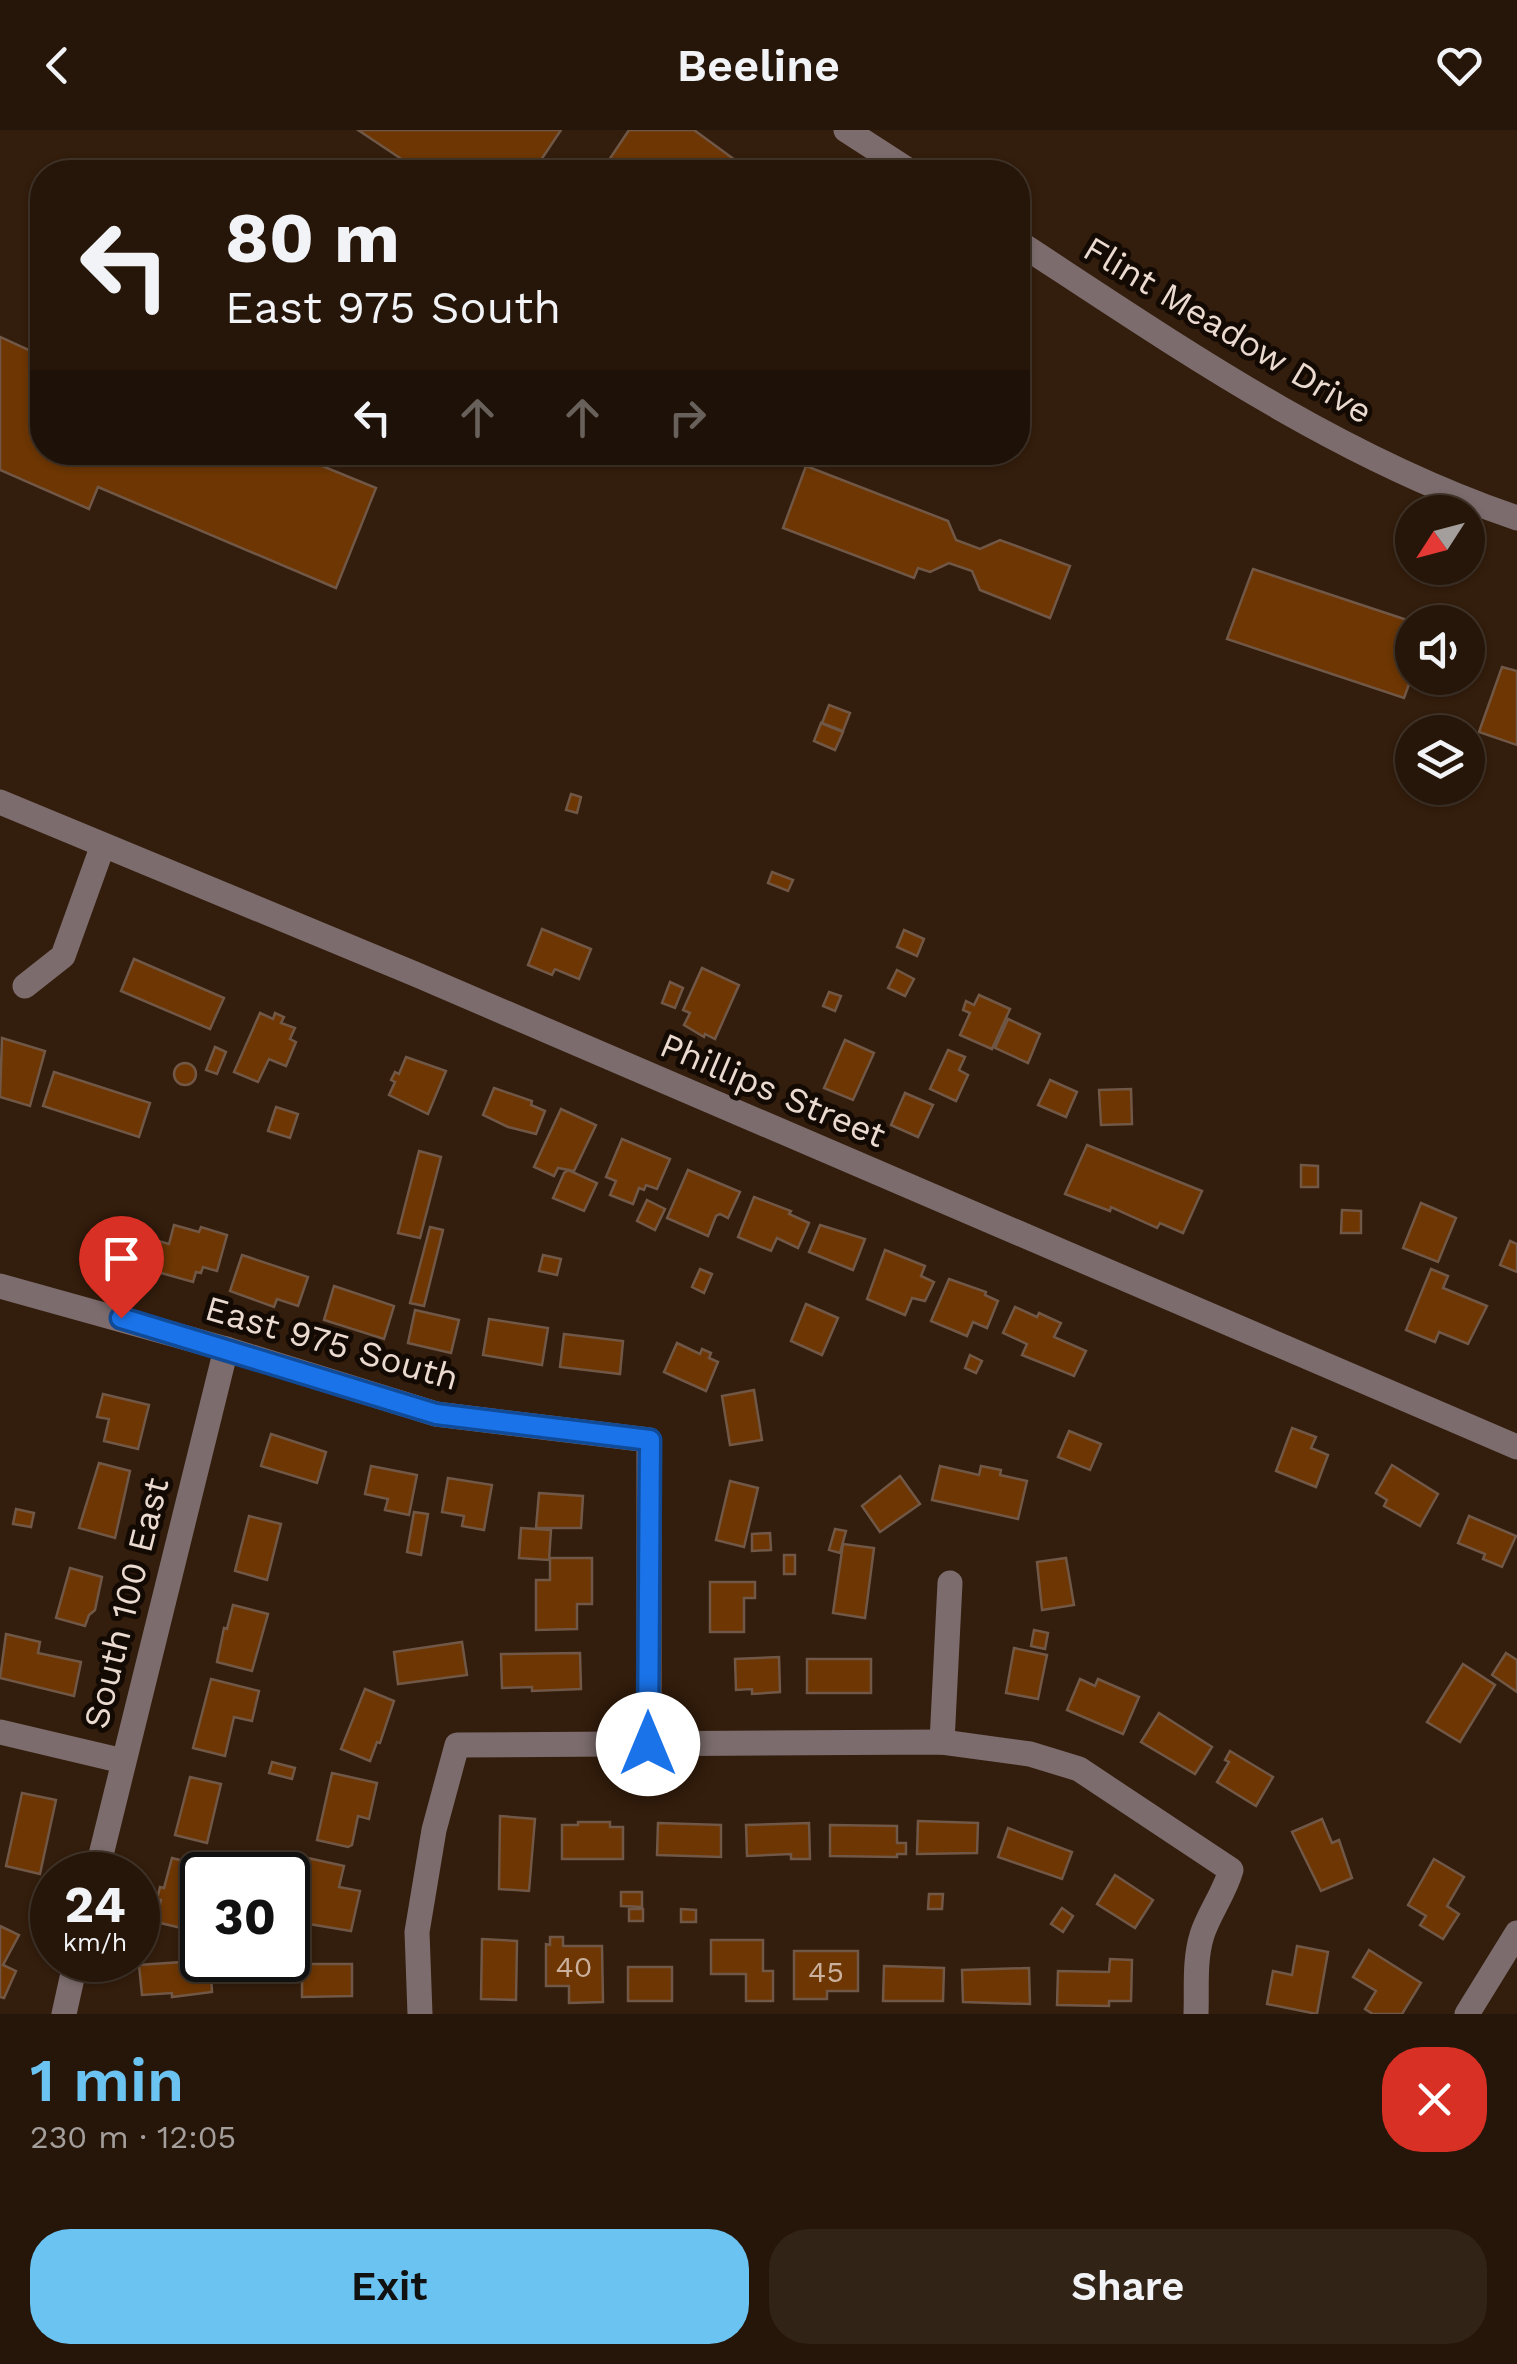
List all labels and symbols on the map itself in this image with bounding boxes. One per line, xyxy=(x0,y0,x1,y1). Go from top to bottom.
street label: Flint Meadow Drive xyxy=(1076,227,1380,433)
north arrow xyxy=(1395,495,1485,585)
street label: Phillips Street xyxy=(654,1024,892,1156)
pin xyxy=(79,1216,164,1319)
street label: East 975 South xyxy=(201,1287,463,1399)
street label: South 100 East xyxy=(75,1473,178,1733)
position arrow xyxy=(596,1692,700,1796)
speed limit sign: 30 xyxy=(180,1852,310,1982)
house number: 40 xyxy=(556,1949,593,1984)
house number: 45 xyxy=(808,1954,844,1989)

